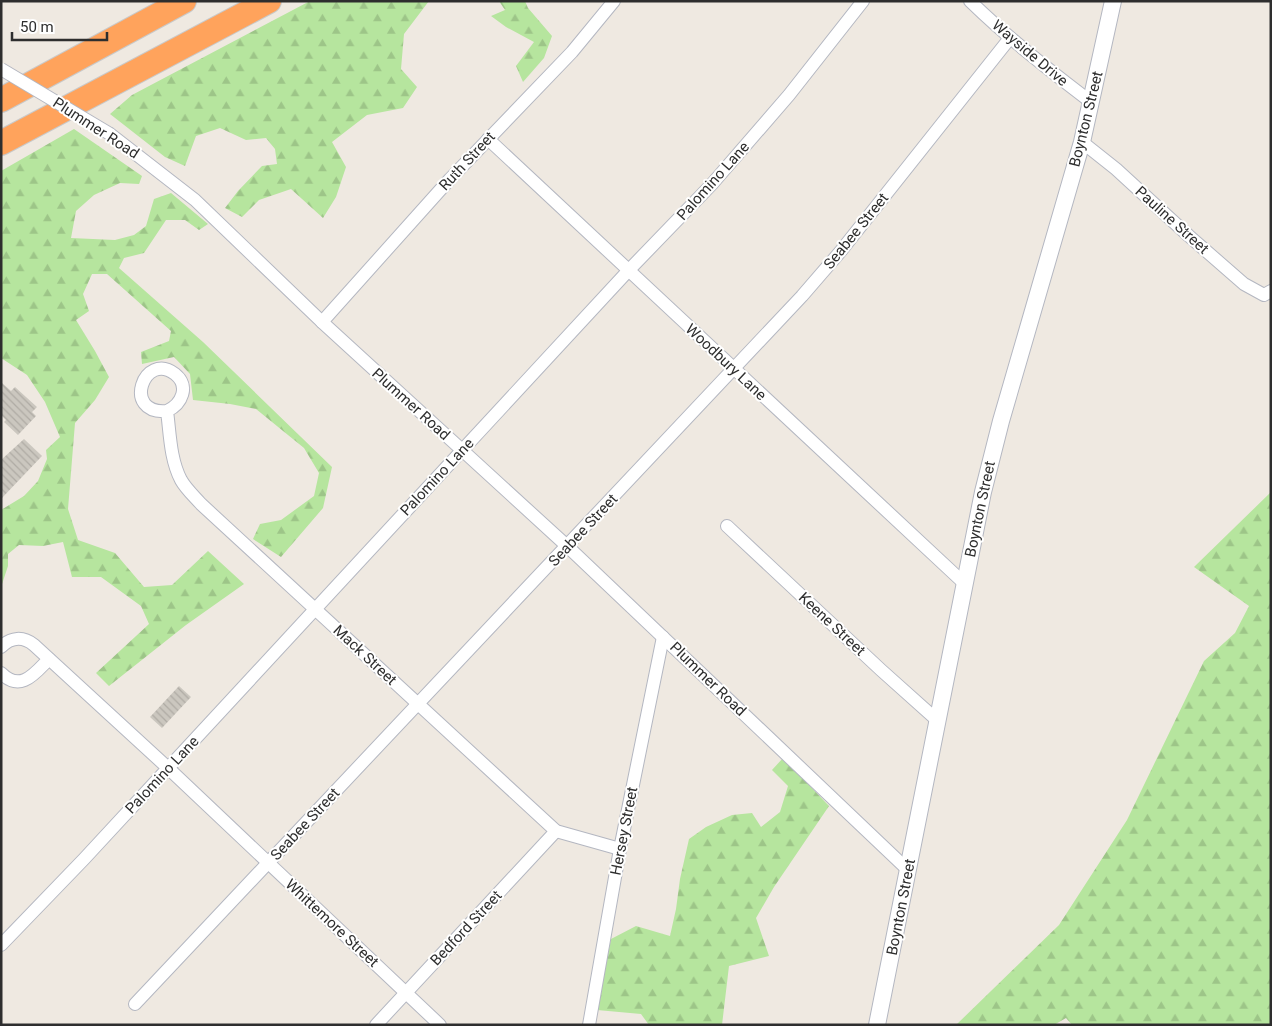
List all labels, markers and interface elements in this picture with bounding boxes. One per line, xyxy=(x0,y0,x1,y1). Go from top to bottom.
scale bar xyxy=(12,10,108,42)
street label: Wayside Drive xyxy=(988,16,1072,90)
text: 50 m xyxy=(20,18,54,36)
street label: Boynton Street xyxy=(1065,69,1107,169)
street label: Plummer Road xyxy=(50,94,142,162)
street label: Ruth Street xyxy=(435,128,499,194)
street label: Palomino Lane xyxy=(673,138,753,224)
street label: Pauline Street xyxy=(1132,182,1213,258)
street label: Seabee Street xyxy=(820,189,892,273)
street label: Woodbury Lane xyxy=(682,320,770,404)
street label: Plummer Road xyxy=(368,364,454,444)
street label: Palomino Lane xyxy=(396,434,478,520)
street label: Boynton Street xyxy=(961,459,999,559)
street label: Seabee Street xyxy=(545,490,621,570)
street label: Keene Street xyxy=(795,589,869,660)
street label: Mack Street xyxy=(330,621,400,689)
street label: Plummer Road xyxy=(666,638,750,720)
street label: Palomino Lane xyxy=(121,732,203,818)
street label: Seabee Street xyxy=(267,784,343,864)
street label: Hersey Street xyxy=(607,785,641,877)
street label: Boynton Street xyxy=(883,857,919,957)
street label: Whittemore Street xyxy=(282,875,382,971)
street label: Bedford Street xyxy=(427,887,505,969)

